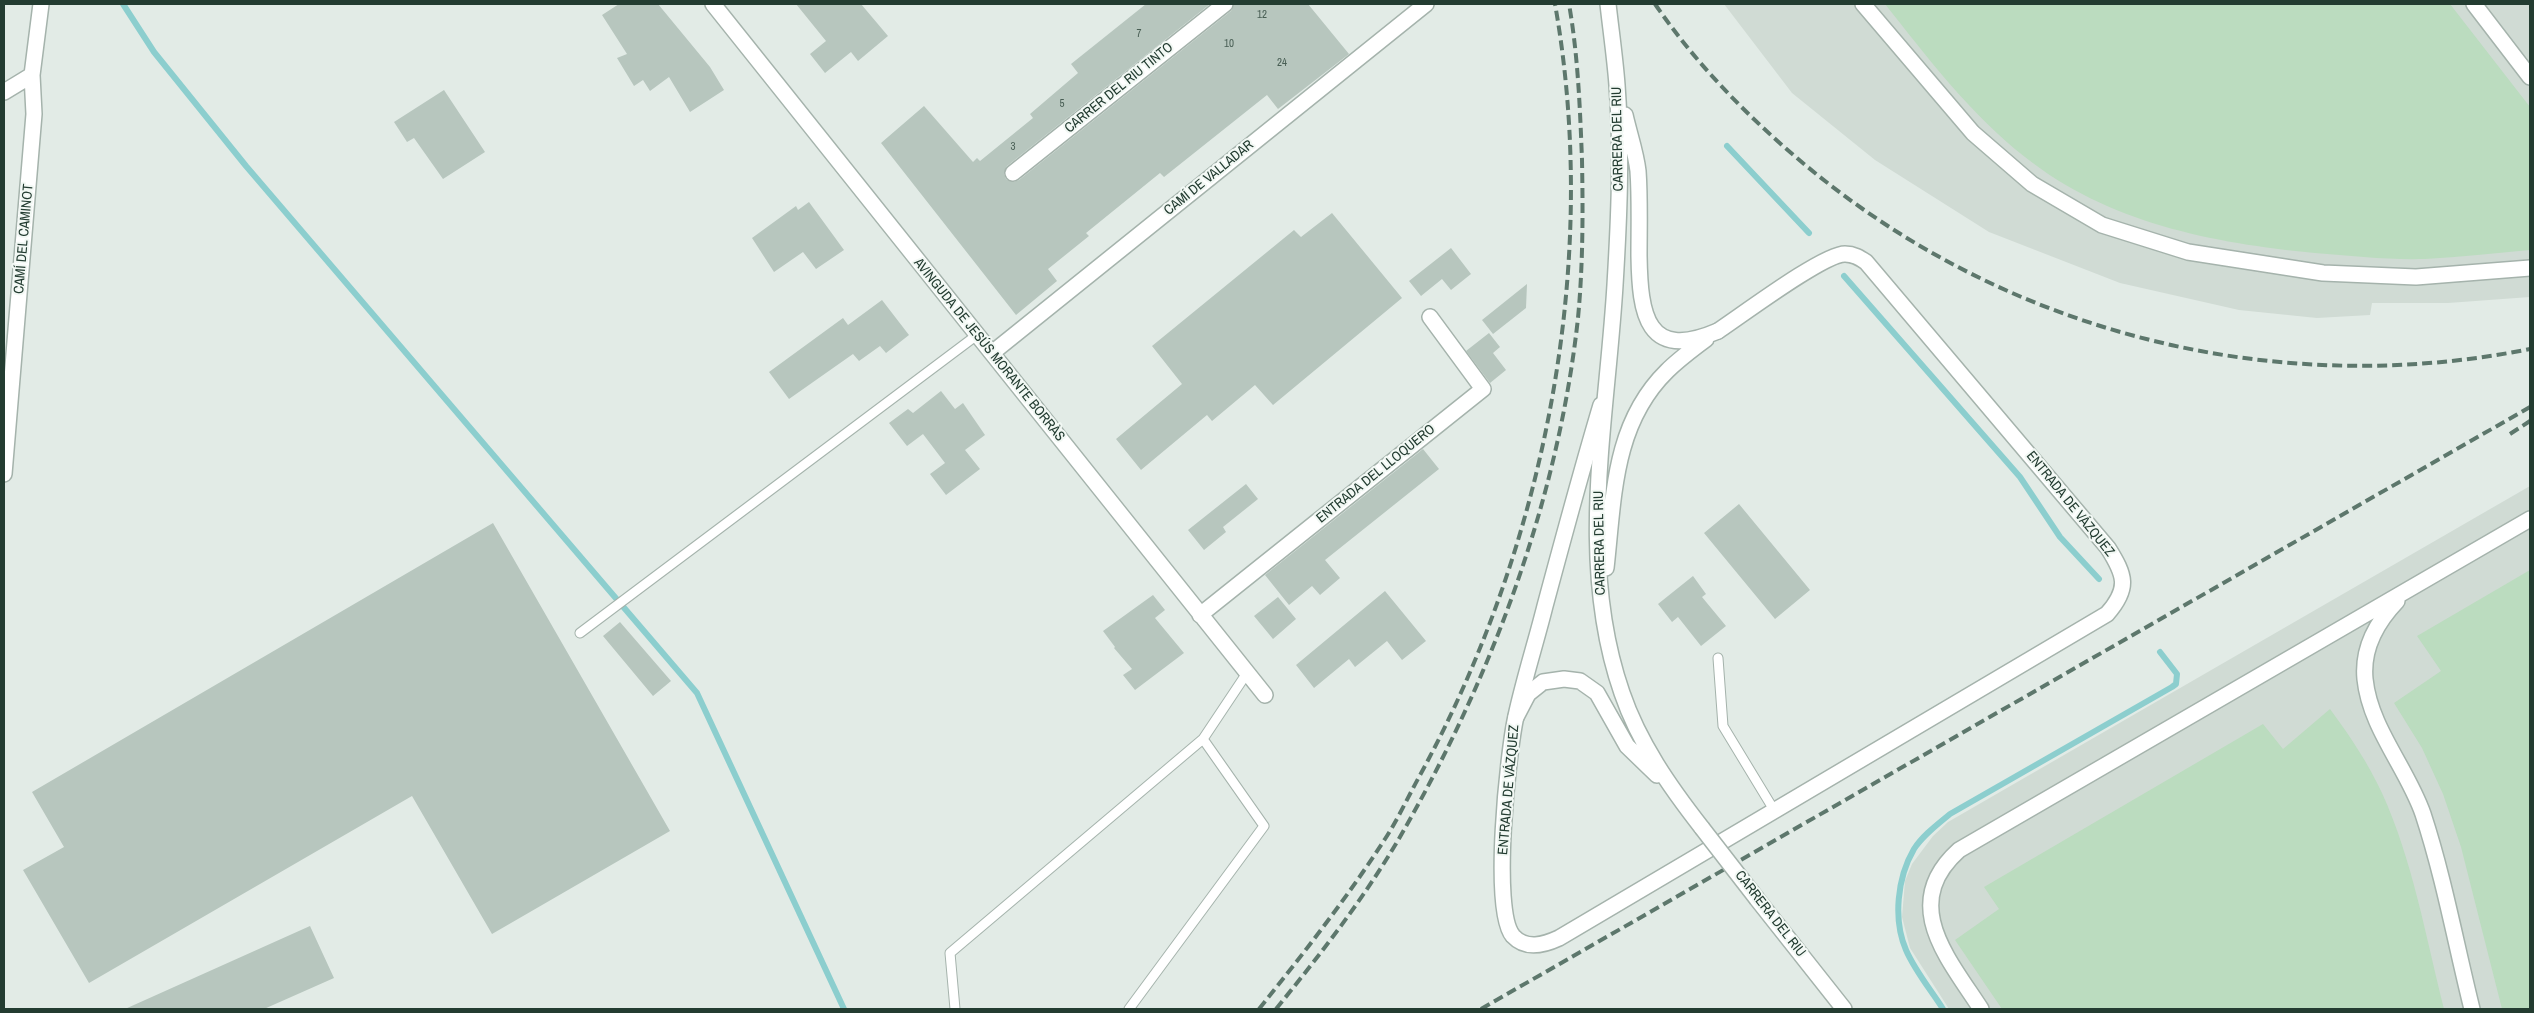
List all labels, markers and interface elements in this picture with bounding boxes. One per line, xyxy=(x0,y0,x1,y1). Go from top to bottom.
house number: 12 xyxy=(1257,8,1267,22)
house number: 7 xyxy=(1136,27,1142,41)
house number: 10 xyxy=(1224,37,1234,51)
street label: CARRER DEL RIU TINTO xyxy=(1061,39,1177,137)
house number: 24 xyxy=(1277,56,1287,70)
street label: CARRERA DEL RIU xyxy=(1609,87,1627,191)
house number: 5 xyxy=(1059,97,1065,111)
street label: CAMÍ DE VALLADAR xyxy=(1161,137,1257,219)
house number: 3 xyxy=(1010,140,1016,154)
street label: CAMÍ DEL CAMINOT xyxy=(11,183,37,295)
street label: AVINGUDA DE JESÚS MORANTE BORRÀS xyxy=(910,255,1068,445)
street label: ENTRADA DEL LLOQUERO xyxy=(1313,421,1439,527)
street label: ENTRADA DE VÁZQUEZ xyxy=(2022,448,2118,560)
street label: CARRERA DEL RIU xyxy=(1591,491,1609,595)
street label: ENTRADA DE VÁZQUEZ xyxy=(1495,724,1523,856)
street label: CARRERA DEL RIU xyxy=(1731,868,1809,960)

